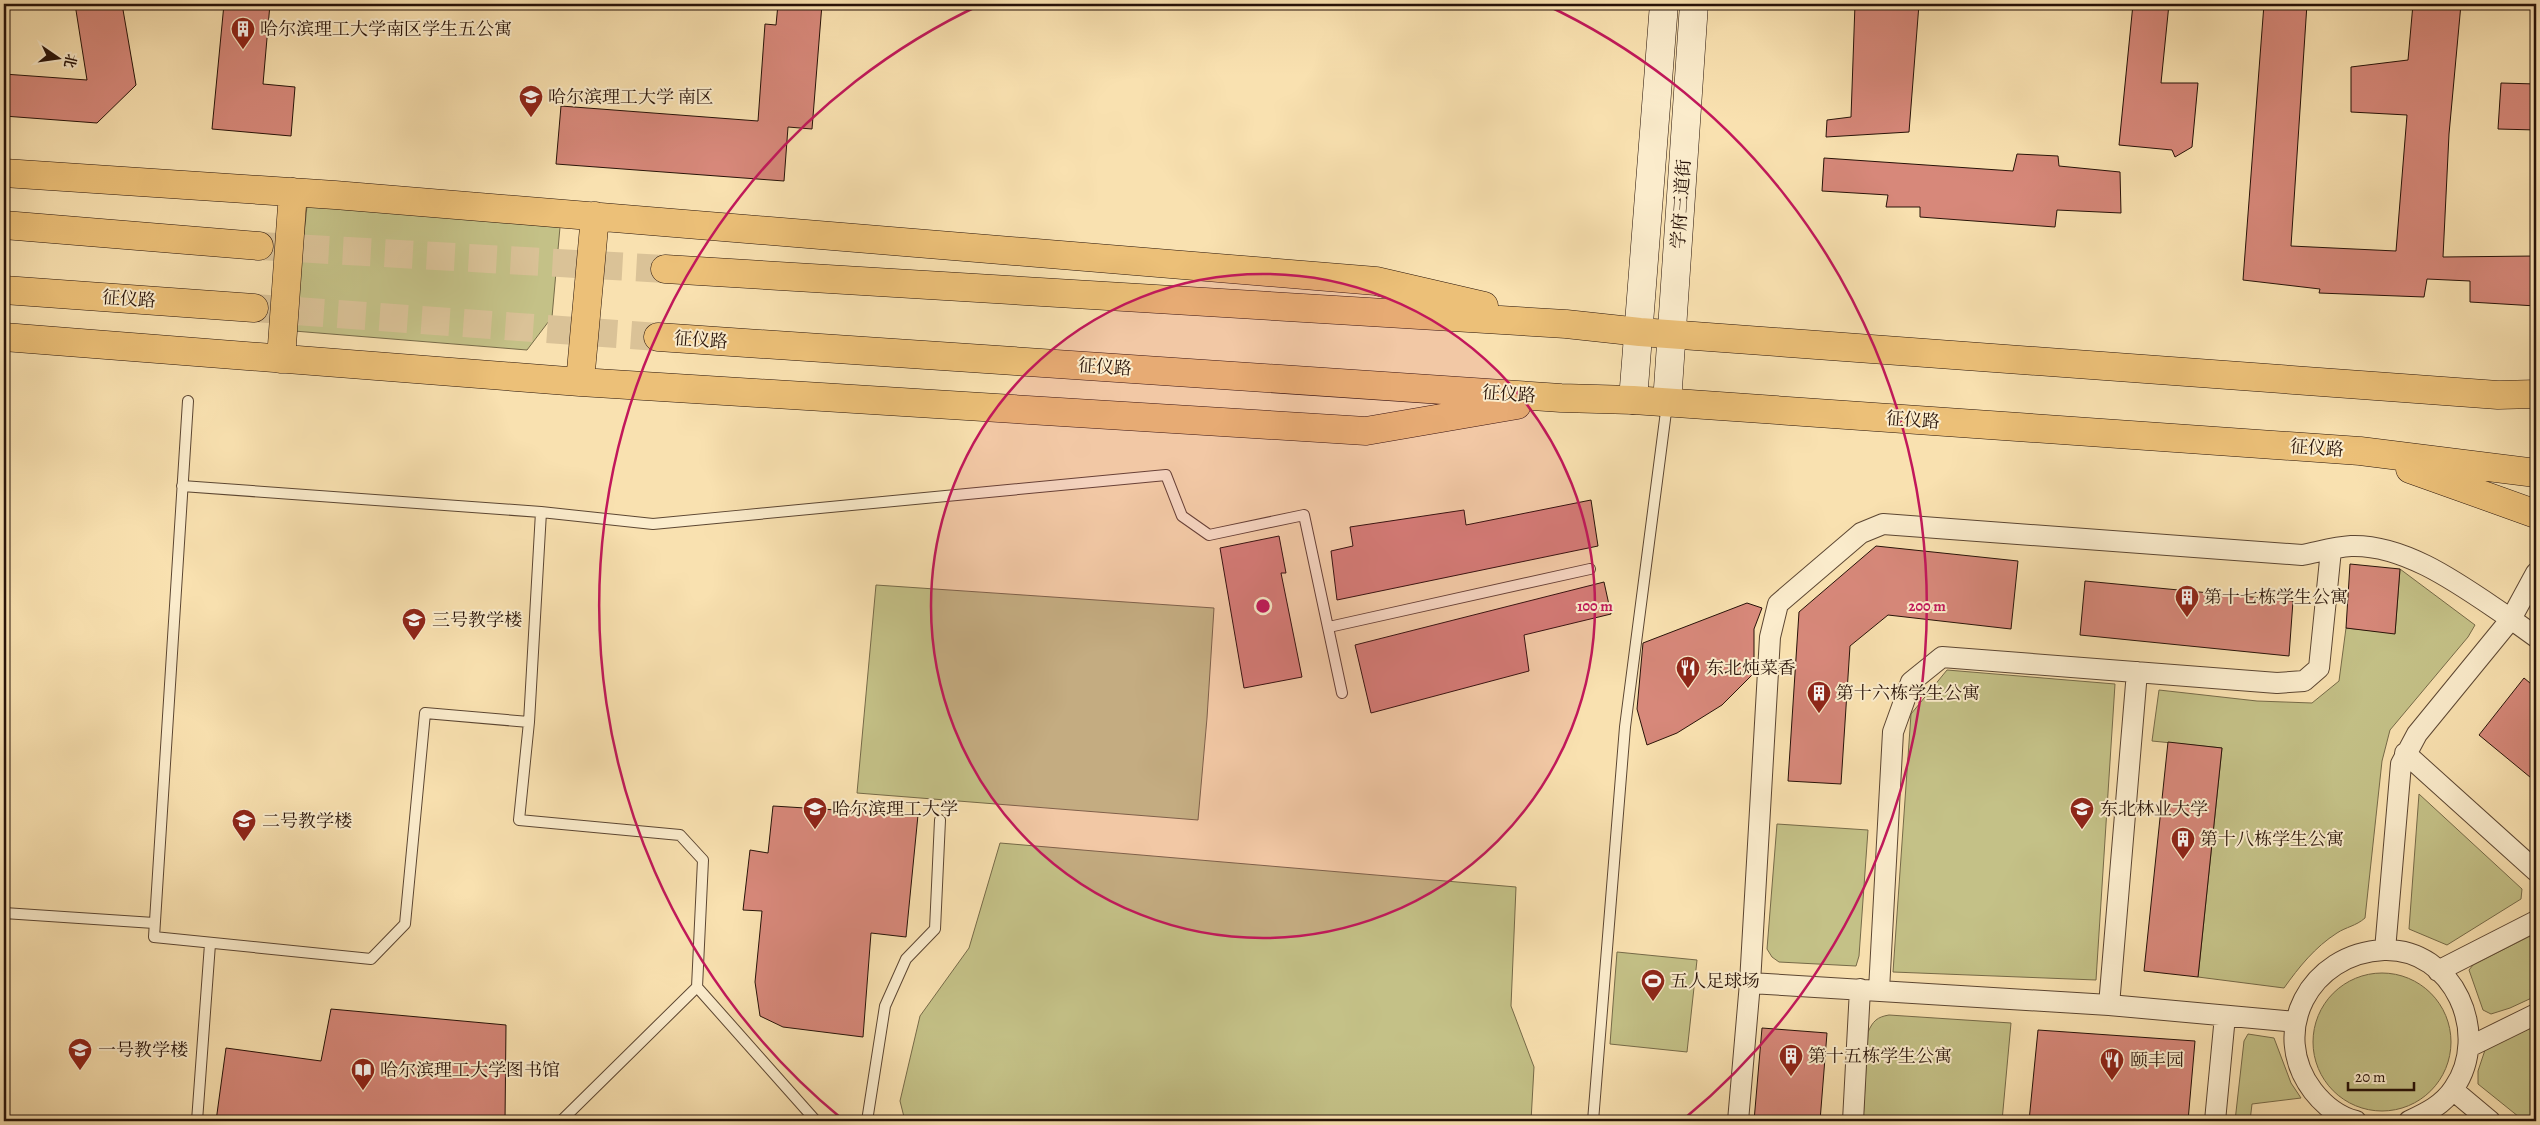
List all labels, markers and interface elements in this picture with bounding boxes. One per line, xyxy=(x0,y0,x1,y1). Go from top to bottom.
building icon: 哈尔滨理工大学南区学生五公寓 xyxy=(230,16,256,50)
place label: 哈尔滨理工大学南区学生五公寓 xyxy=(260,17,512,41)
north arrow xyxy=(32,32,82,82)
text: 北 xyxy=(59,52,81,70)
school or university icon: 哈尔滨理工大学 南区 xyxy=(518,84,544,118)
place label: 哈尔滨理工大学 南区 xyxy=(548,85,714,109)
street label: 学府三道街 xyxy=(1666,158,1696,250)
street label: 征仪路 xyxy=(101,285,157,313)
street label: 征仪路 xyxy=(673,326,729,354)
street label: 征仪路 xyxy=(1077,353,1133,381)
street label: 征仪路 xyxy=(1481,380,1537,408)
street label: 征仪路 xyxy=(1885,406,1941,434)
street label: 征仪路 xyxy=(2289,434,2345,462)
building icon: 第十七栋学生公寓 xyxy=(2174,584,2200,618)
place label: 第十七栋学生公寓 xyxy=(2204,585,2348,609)
text: 100 m xyxy=(1577,596,1613,616)
text: 200 m xyxy=(1908,596,1946,616)
centre of rings xyxy=(1254,597,1272,615)
school or university icon: 三号教学楼 xyxy=(401,607,427,641)
place label: 三号教学楼 xyxy=(432,608,522,632)
restaurant icon: 东北炖菜香 xyxy=(1675,655,1701,689)
place label: 东北炖菜香 xyxy=(1706,656,1796,680)
building icon: 第十六栋学生公寓 xyxy=(1806,680,1832,714)
place label: 第十六栋学生公寓 xyxy=(1836,681,1980,705)
school or university icon: 哈尔滨理工大学 xyxy=(802,796,828,830)
school or university icon: 东北林业大学 xyxy=(2069,796,2095,830)
place label: 哈尔滨理工大学 xyxy=(832,797,958,821)
place label: 东北林业大学 xyxy=(2100,797,2208,821)
school or university icon: 二号教学楼 xyxy=(231,808,257,842)
place label: 二号教学楼 xyxy=(262,809,352,833)
building icon: 第十八栋学生公寓 xyxy=(2170,826,2196,860)
place label: 第十八栋学生公寓 xyxy=(2200,827,2344,851)
sports icon: 五人足球场 xyxy=(1640,968,1666,1002)
place label: 五人足球场 xyxy=(1670,969,1760,993)
school or university icon: 一号教学楼 xyxy=(67,1037,93,1071)
place label: 一号教学楼 xyxy=(98,1038,188,1062)
building icon: 第十五栋学生公寓 xyxy=(1778,1043,1804,1077)
place label: 第十五栋学生公寓 xyxy=(1808,1044,1952,1068)
restaurant icon: 颐丰园 xyxy=(2099,1047,2125,1081)
place label: 颐丰园 xyxy=(2130,1048,2184,1072)
library icon: 哈尔滨理工大学图书馆 xyxy=(350,1057,376,1091)
place label: 哈尔滨理工大学图书馆 xyxy=(380,1058,560,1082)
scale bar xyxy=(2348,1060,2414,1092)
text: 20 m xyxy=(2355,1067,2386,1087)

